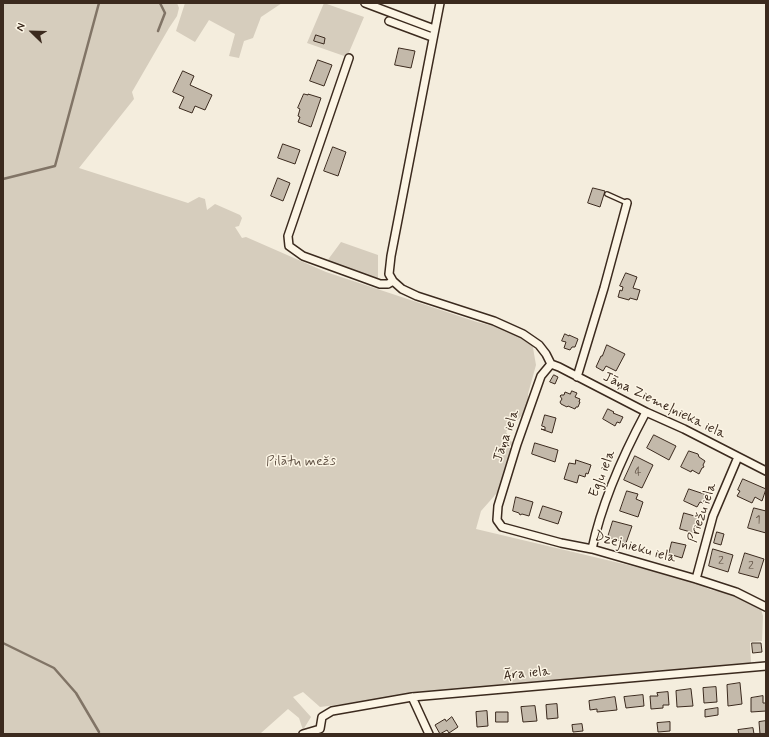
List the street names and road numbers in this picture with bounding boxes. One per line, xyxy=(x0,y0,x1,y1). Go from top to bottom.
street label: Jāņa Ziemeļnieka iela xyxy=(600,369,728,443)
street label: Jāņa iela xyxy=(490,408,524,464)
street label: Egļu iela xyxy=(586,448,620,500)
street label: Priežu iela xyxy=(685,481,721,545)
street label: Dzejnieku iela xyxy=(592,528,678,568)
street label: Āra iela xyxy=(503,664,551,684)

